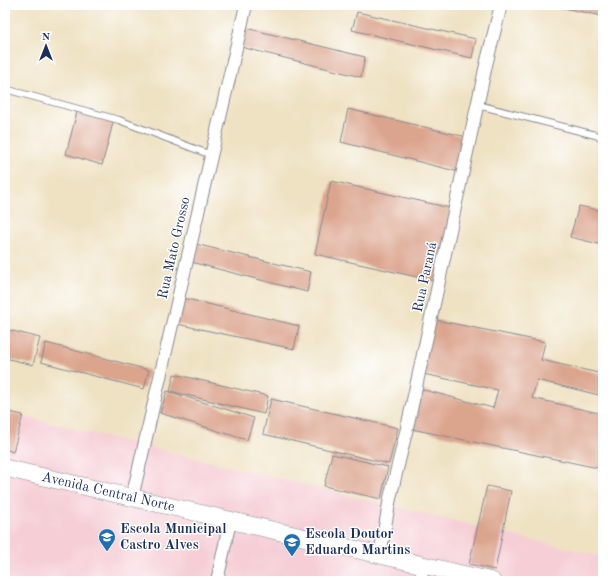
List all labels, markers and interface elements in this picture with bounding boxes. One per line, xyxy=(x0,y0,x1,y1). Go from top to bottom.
north arrow xyxy=(26,26,66,66)
text: N xyxy=(42,32,51,43)
street label: Rua Mato Grosso xyxy=(155,195,193,301)
street label: Rua Paraná xyxy=(411,241,439,313)
street label: Avenida Central Norte xyxy=(40,470,176,514)
place label: Escola Municipal Castro Alves xyxy=(120,522,226,552)
school or university icon: Escola Municipal Castro Alves xyxy=(97,527,117,552)
place label: Escola Doutor Eduardo Martins xyxy=(305,527,410,557)
school or university icon: Escola Doutor Eduardo Martins xyxy=(282,532,302,557)

